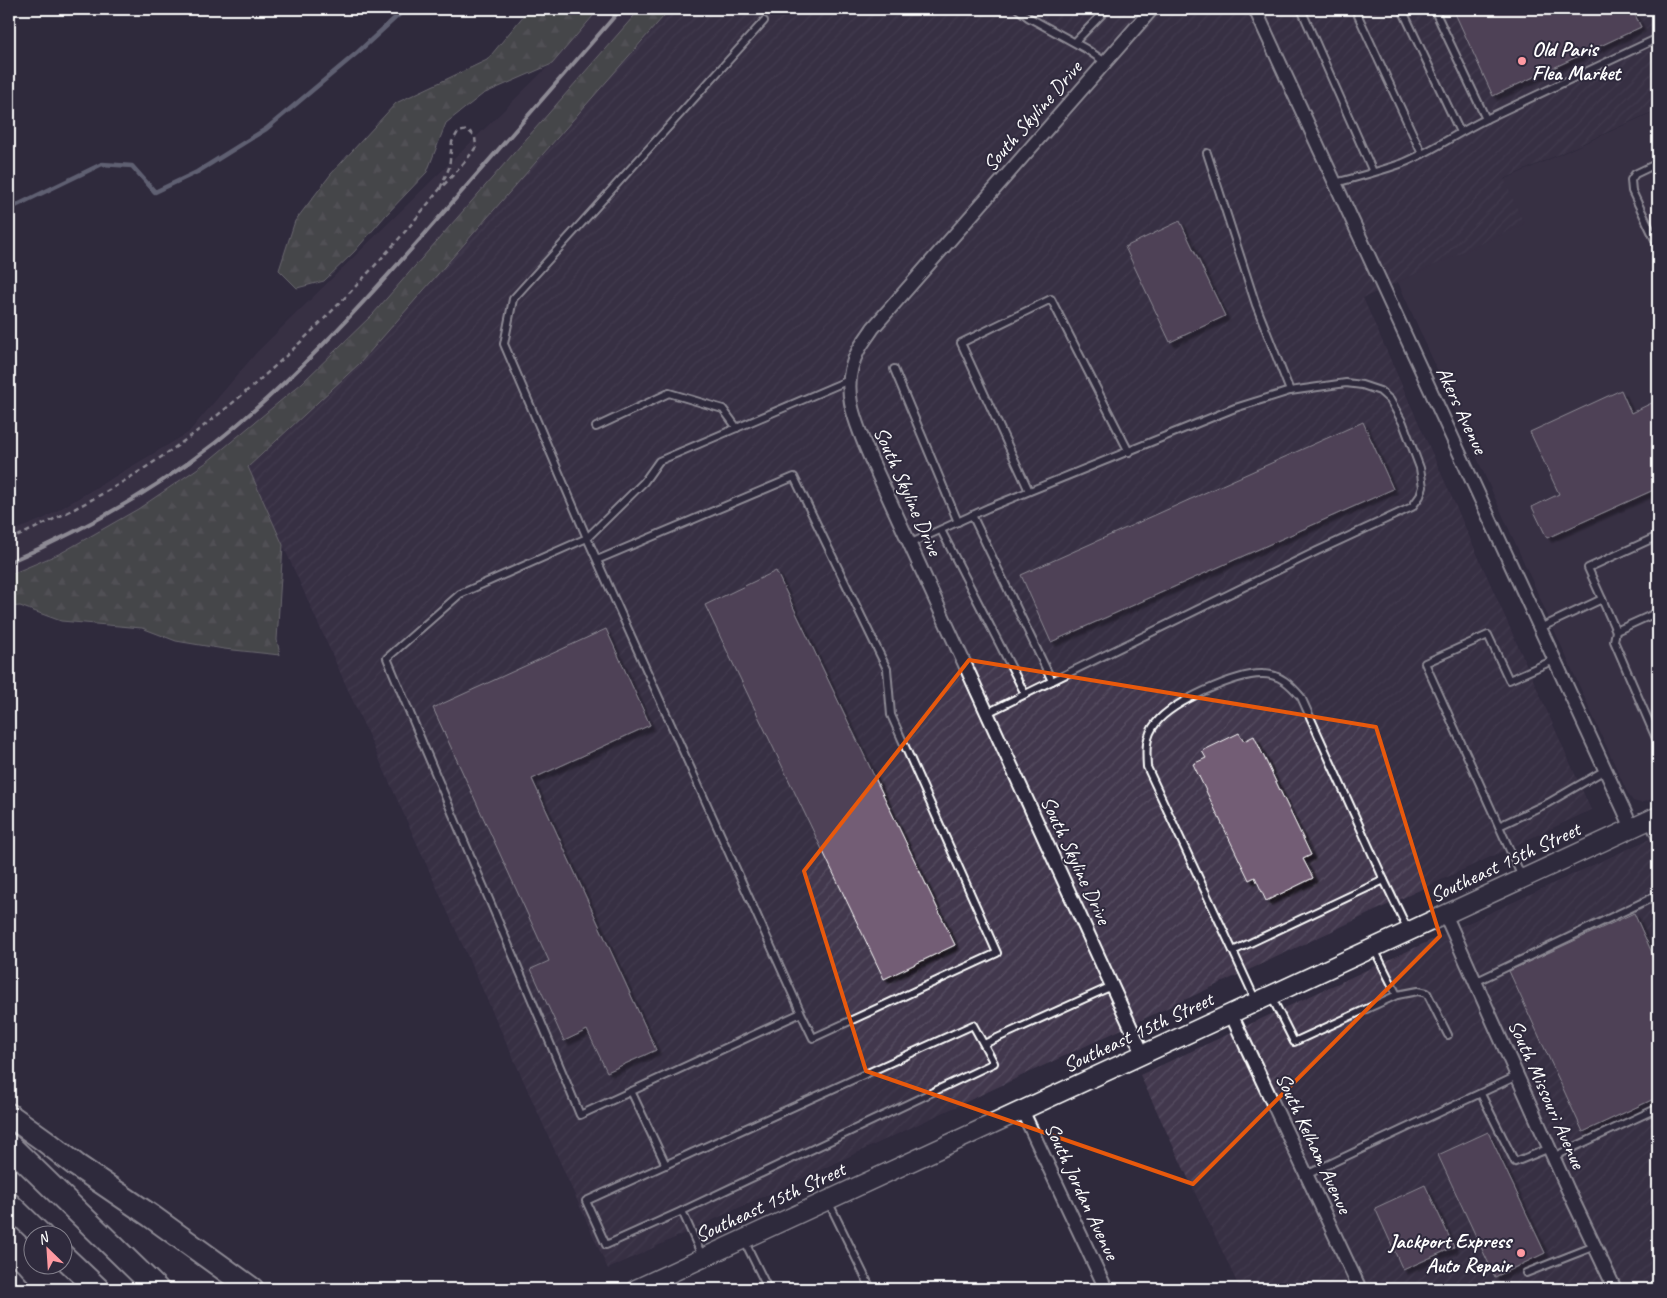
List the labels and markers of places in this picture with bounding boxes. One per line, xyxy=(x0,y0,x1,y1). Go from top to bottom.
place label: Old Paris Flea Market xyxy=(1532,36,1622,86)
marker: Old Paris Flea Market xyxy=(1516,55,1528,67)
place label: Jackport Express Auto Repair xyxy=(1387,1228,1514,1278)
marker: Jackport Express Auto Repair xyxy=(1515,1247,1527,1259)

